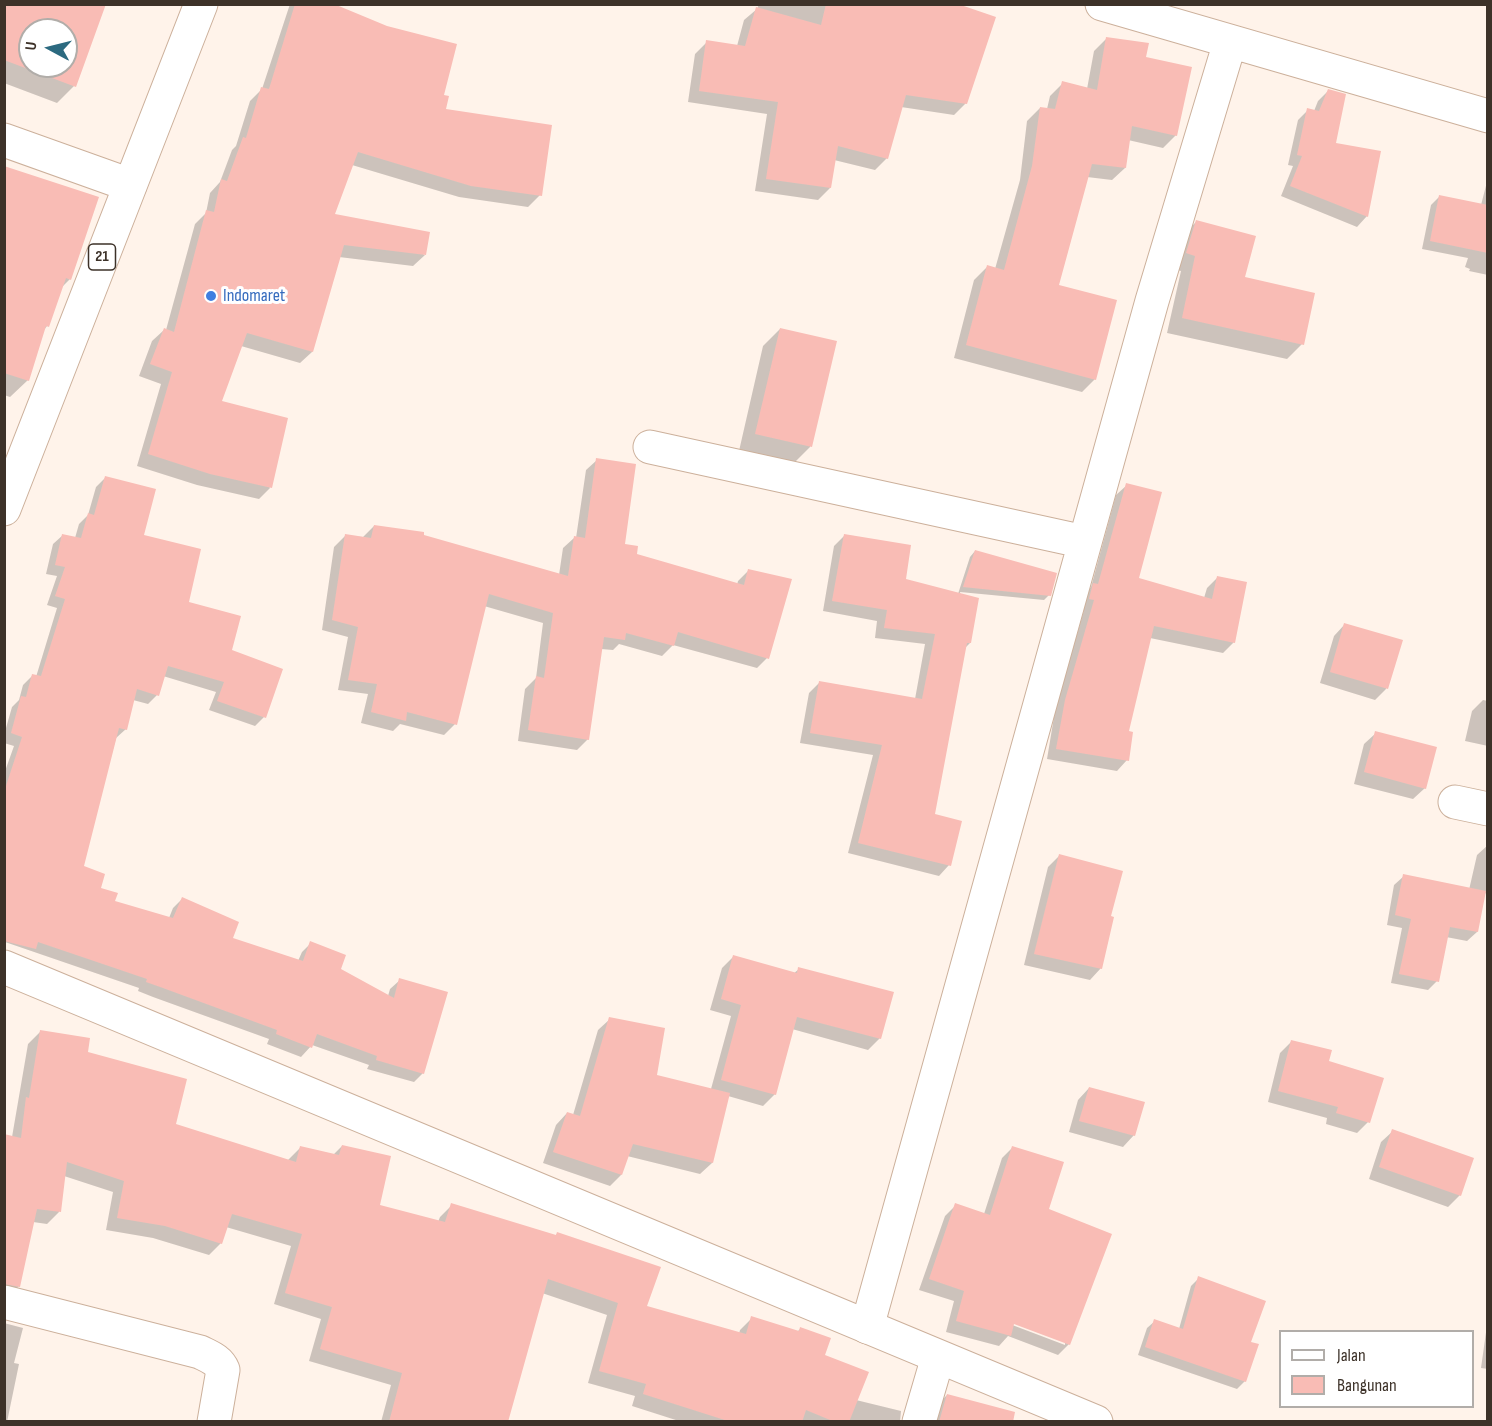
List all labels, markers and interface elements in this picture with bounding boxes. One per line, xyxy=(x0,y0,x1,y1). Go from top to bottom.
north arrow xyxy=(18,18,78,78)
text: U xyxy=(22,41,42,51)
road number: 21 xyxy=(88,244,116,270)
place label: Indomaret xyxy=(223,285,285,307)
marker: Indomaret xyxy=(204,289,218,303)
legend xyxy=(1279,1330,1474,1408)
text: Jalan xyxy=(1337,1345,1366,1366)
text: Bangunan xyxy=(1337,1375,1397,1396)

